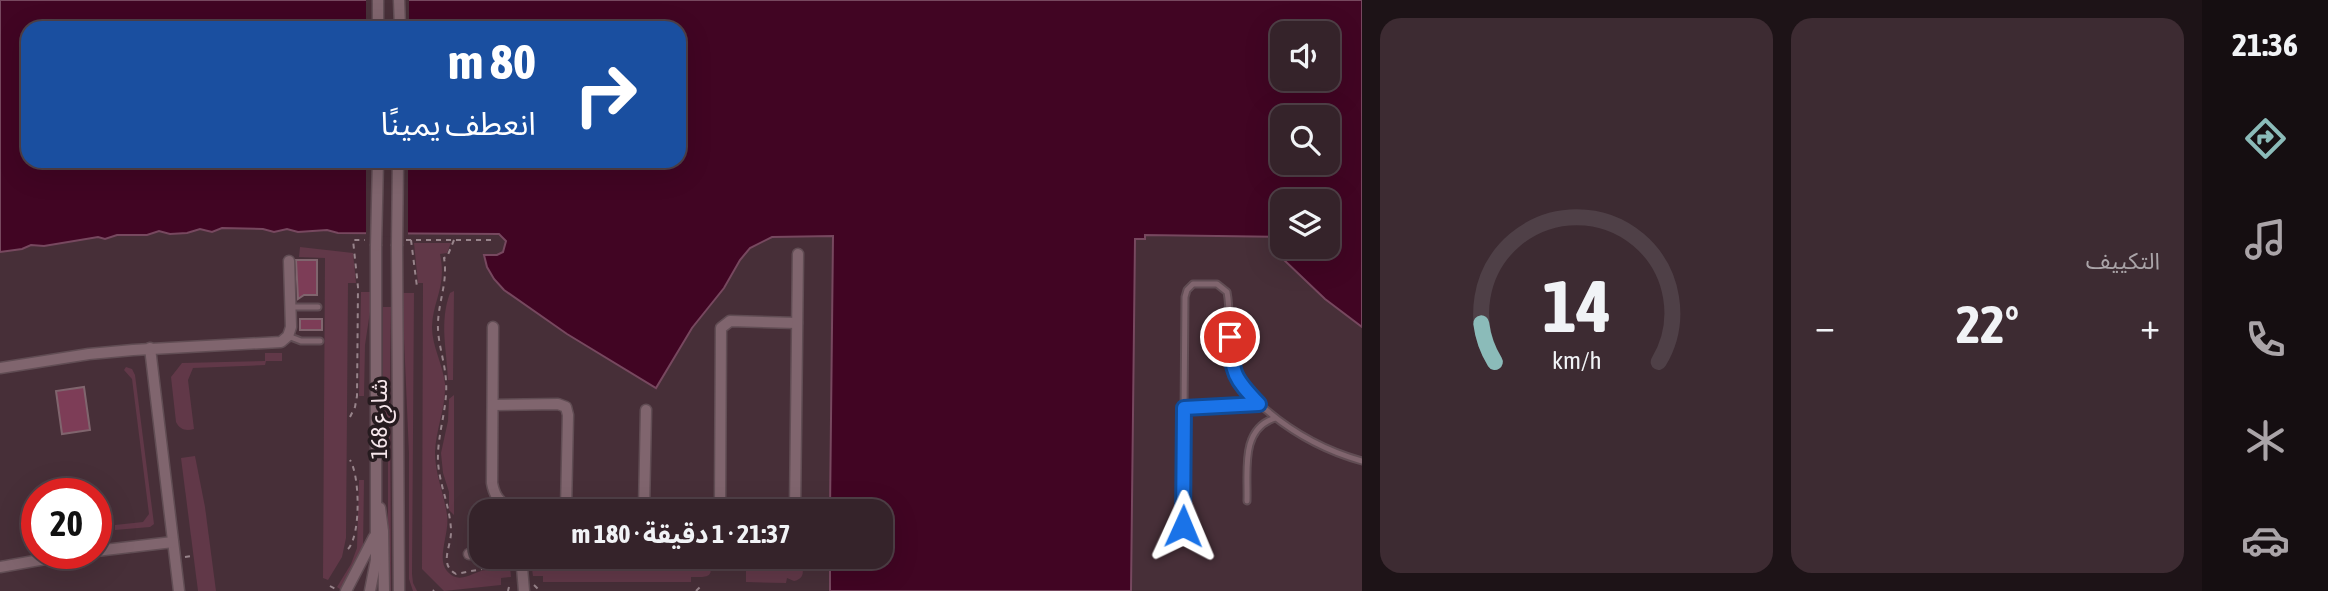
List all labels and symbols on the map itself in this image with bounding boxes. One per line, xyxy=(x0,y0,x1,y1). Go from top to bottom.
pin xyxy=(1200,307,1260,367)
street label: شارع 168 xyxy=(366,379,396,459)
speed limit sign: 20 xyxy=(21,478,112,569)
position arrow xyxy=(1146,489,1220,563)

